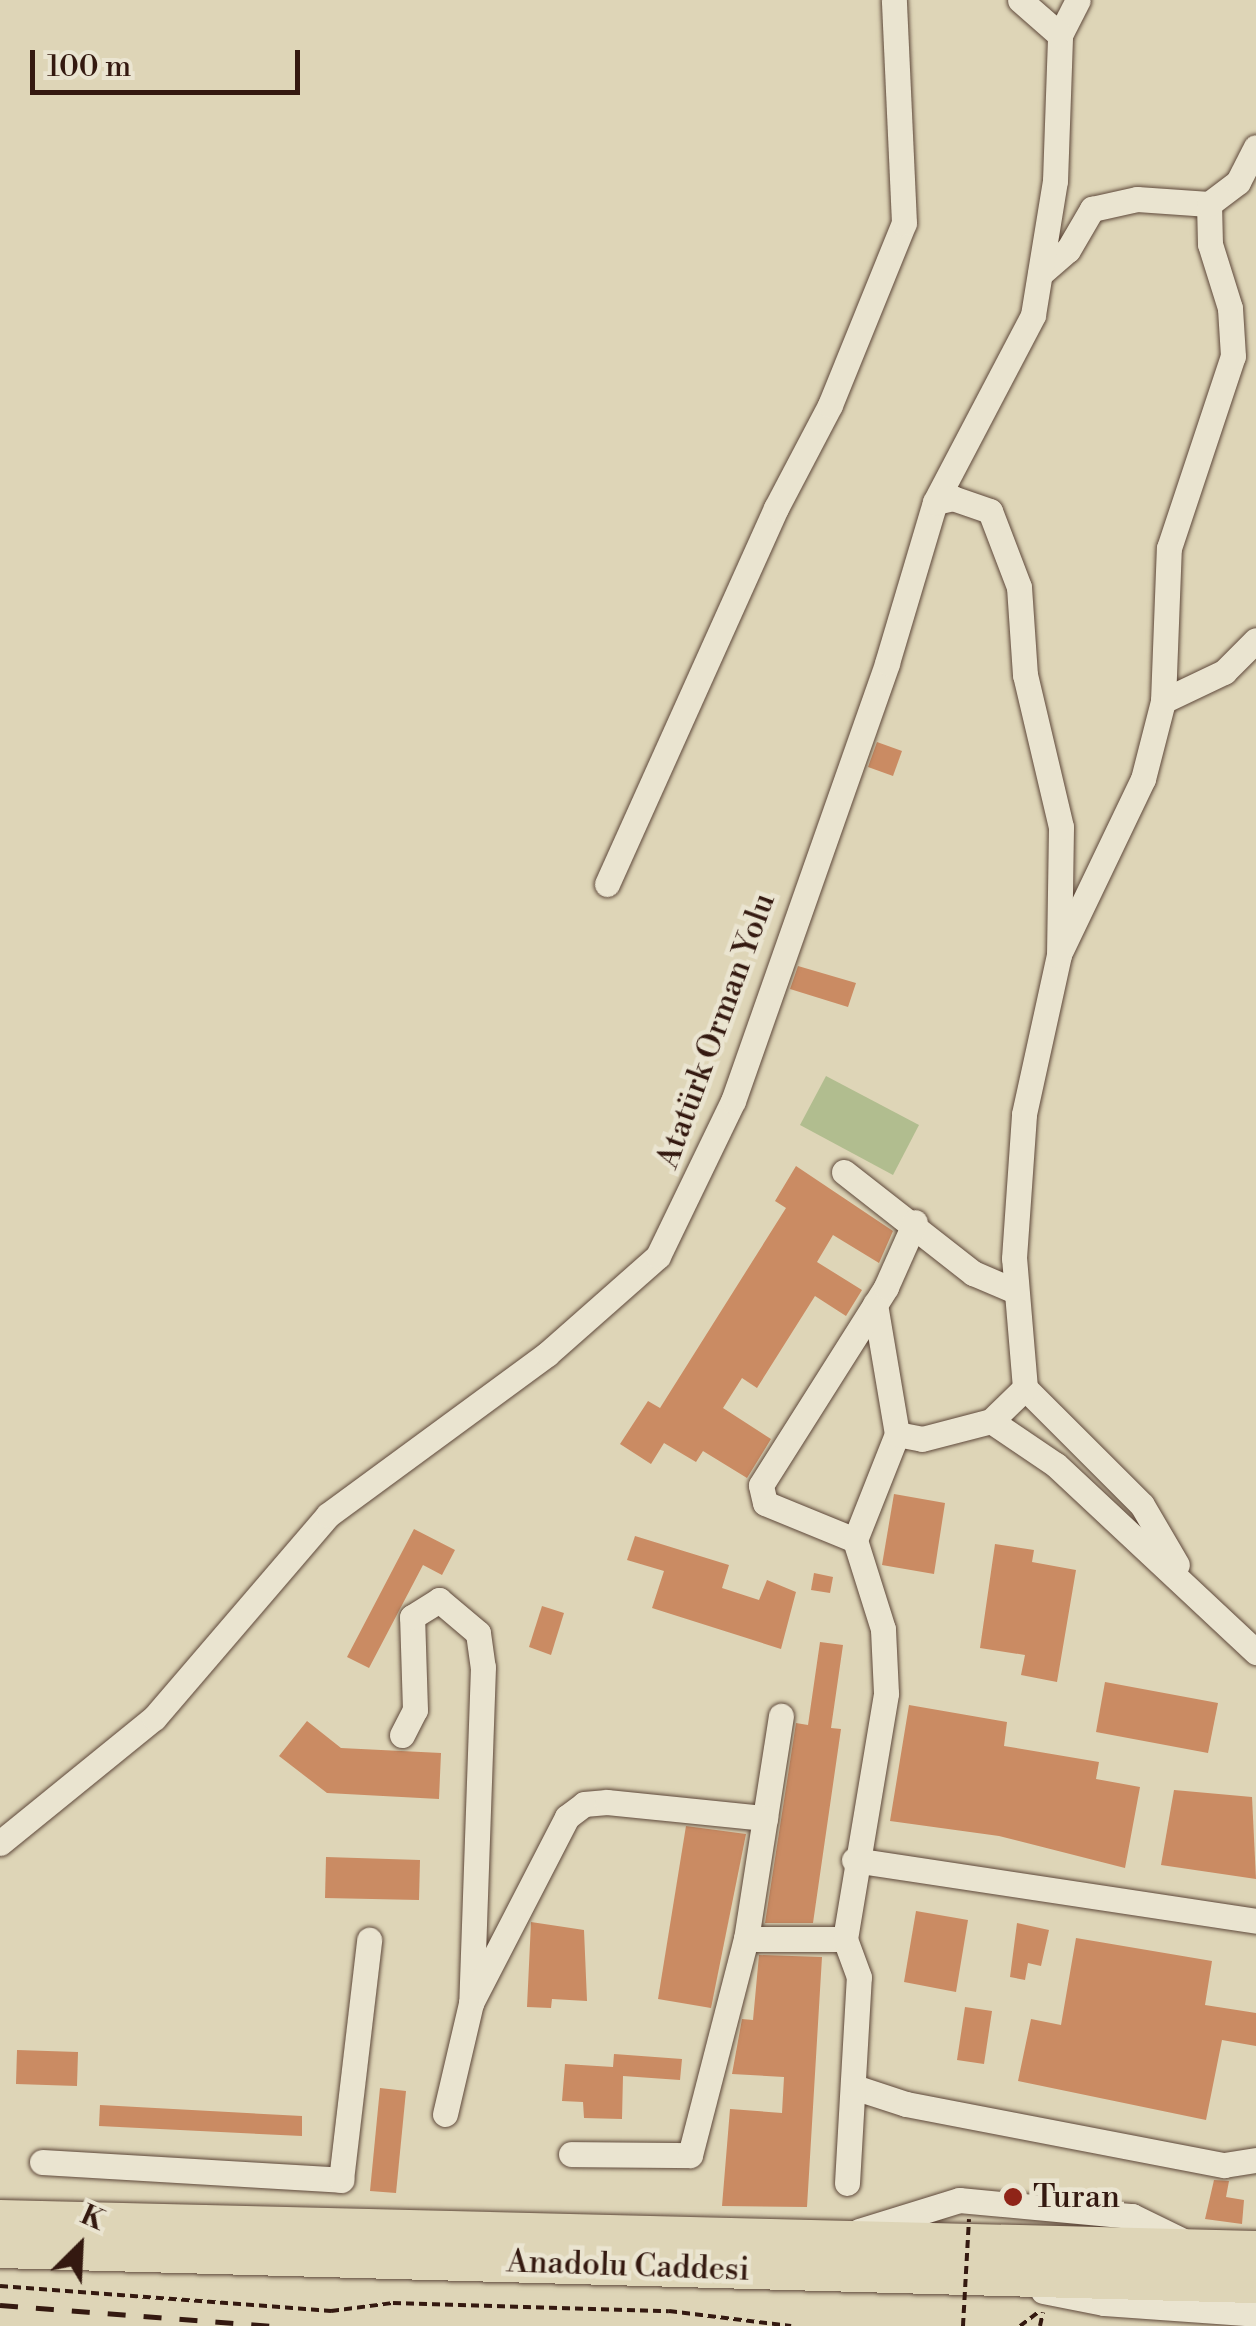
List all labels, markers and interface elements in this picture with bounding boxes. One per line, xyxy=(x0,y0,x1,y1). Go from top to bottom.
scale bar xyxy=(35,30,305,92)
text: 100 m xyxy=(47,48,131,86)
street label: Atatürk Orman Yolu xyxy=(648,888,784,1174)
place label: Turan xyxy=(1033,2178,1120,2216)
marker: Turan xyxy=(1002,2186,1024,2208)
north arrow xyxy=(30,2196,130,2296)
text: K xyxy=(75,2198,110,2239)
street label: Anadolu Caddesi xyxy=(506,2243,750,2289)

